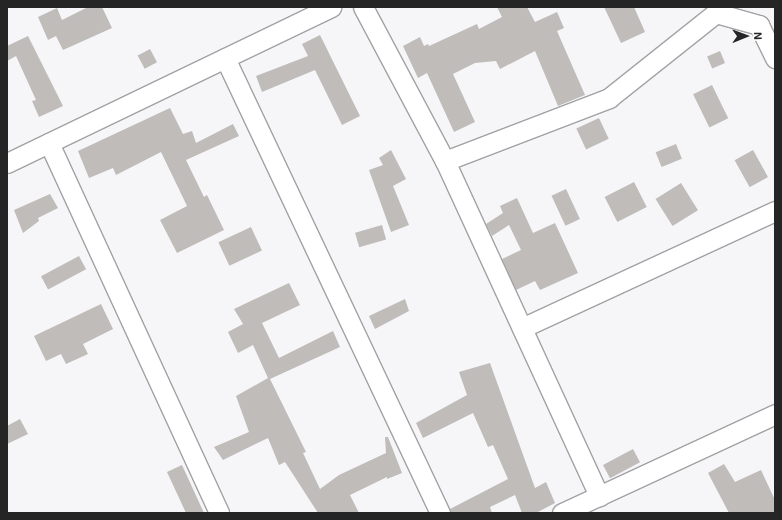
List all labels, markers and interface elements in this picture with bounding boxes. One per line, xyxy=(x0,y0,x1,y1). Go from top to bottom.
north arrow xyxy=(726,16,766,56)
text: N xyxy=(752,32,765,40)

